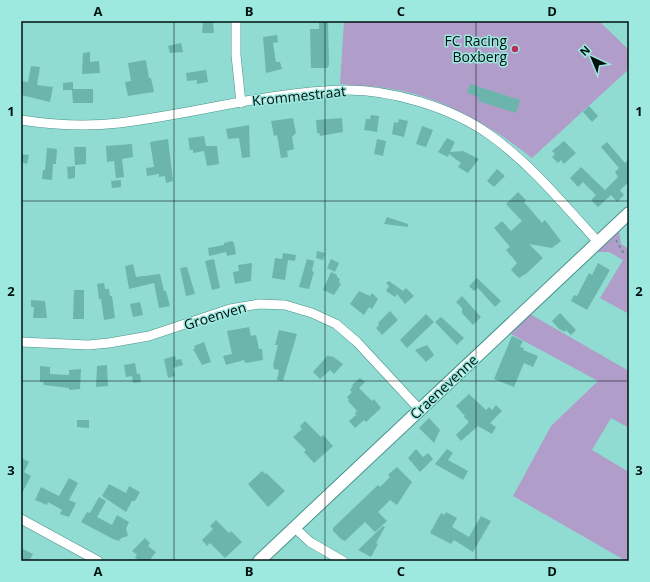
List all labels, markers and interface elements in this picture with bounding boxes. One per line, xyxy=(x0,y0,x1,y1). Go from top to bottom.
text: A xyxy=(94,2,103,20)
text: B xyxy=(245,2,254,20)
text: C xyxy=(397,2,405,20)
text: D xyxy=(547,2,557,20)
place label: FC Racing Boxberg xyxy=(444,31,507,66)
north arrow xyxy=(572,38,612,78)
text: N xyxy=(576,42,593,59)
marker: FC Racing Boxberg xyxy=(510,44,520,54)
street label: Krommestraat xyxy=(251,81,347,110)
text: 1 xyxy=(7,102,15,120)
text: 1 xyxy=(635,102,643,120)
text: 2 xyxy=(7,282,15,300)
text: 2 xyxy=(635,282,643,300)
street label: Groenven xyxy=(181,297,248,334)
street label: Craenevenne xyxy=(406,350,482,423)
text: 3 xyxy=(7,461,15,479)
text: 3 xyxy=(635,461,643,479)
text: A xyxy=(94,562,103,580)
text: B xyxy=(245,562,254,580)
text: C xyxy=(397,562,405,580)
text: D xyxy=(547,562,557,580)

